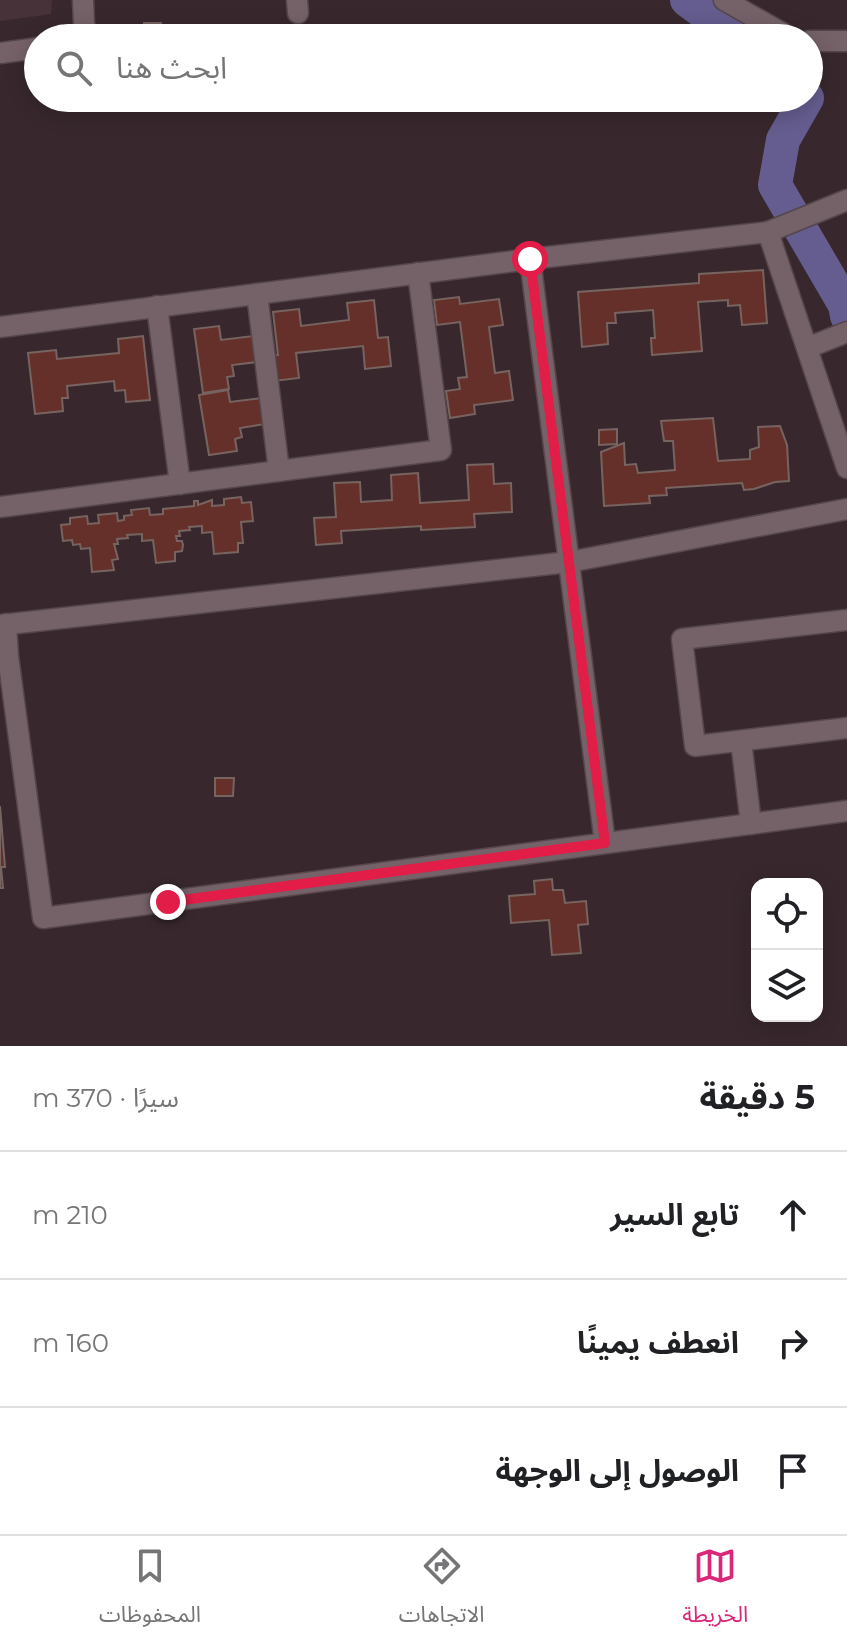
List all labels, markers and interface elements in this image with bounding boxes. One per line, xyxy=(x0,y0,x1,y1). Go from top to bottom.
search box xyxy=(24,24,823,112)
icon: search xyxy=(52,46,96,90)
text: ابحث هنا xyxy=(116,49,227,86)
route start xyxy=(512,241,548,277)
map controls xyxy=(751,878,823,1022)
button: locate xyxy=(751,878,823,950)
route end xyxy=(150,884,186,920)
button: layers xyxy=(751,950,823,1022)
text: 5 دقيقة xyxy=(700,1076,815,1118)
text: سيرًا · 370 m xyxy=(32,1082,179,1114)
icon: ahead xyxy=(771,1193,815,1237)
text: تابع السير xyxy=(610,1196,739,1233)
text: 210 m xyxy=(32,1199,108,1231)
icon: right xyxy=(771,1321,815,1365)
text: انعطف يمينًا xyxy=(577,1324,739,1361)
text: 160 m xyxy=(32,1327,109,1359)
icon: arrive xyxy=(771,1449,815,1493)
text: الوصول إلى الوجهة xyxy=(495,1452,739,1489)
tab: المحفوظات xyxy=(99,1544,201,1638)
tab: الاتجاهات xyxy=(399,1544,485,1638)
tab: الخريطة xyxy=(682,1544,748,1638)

